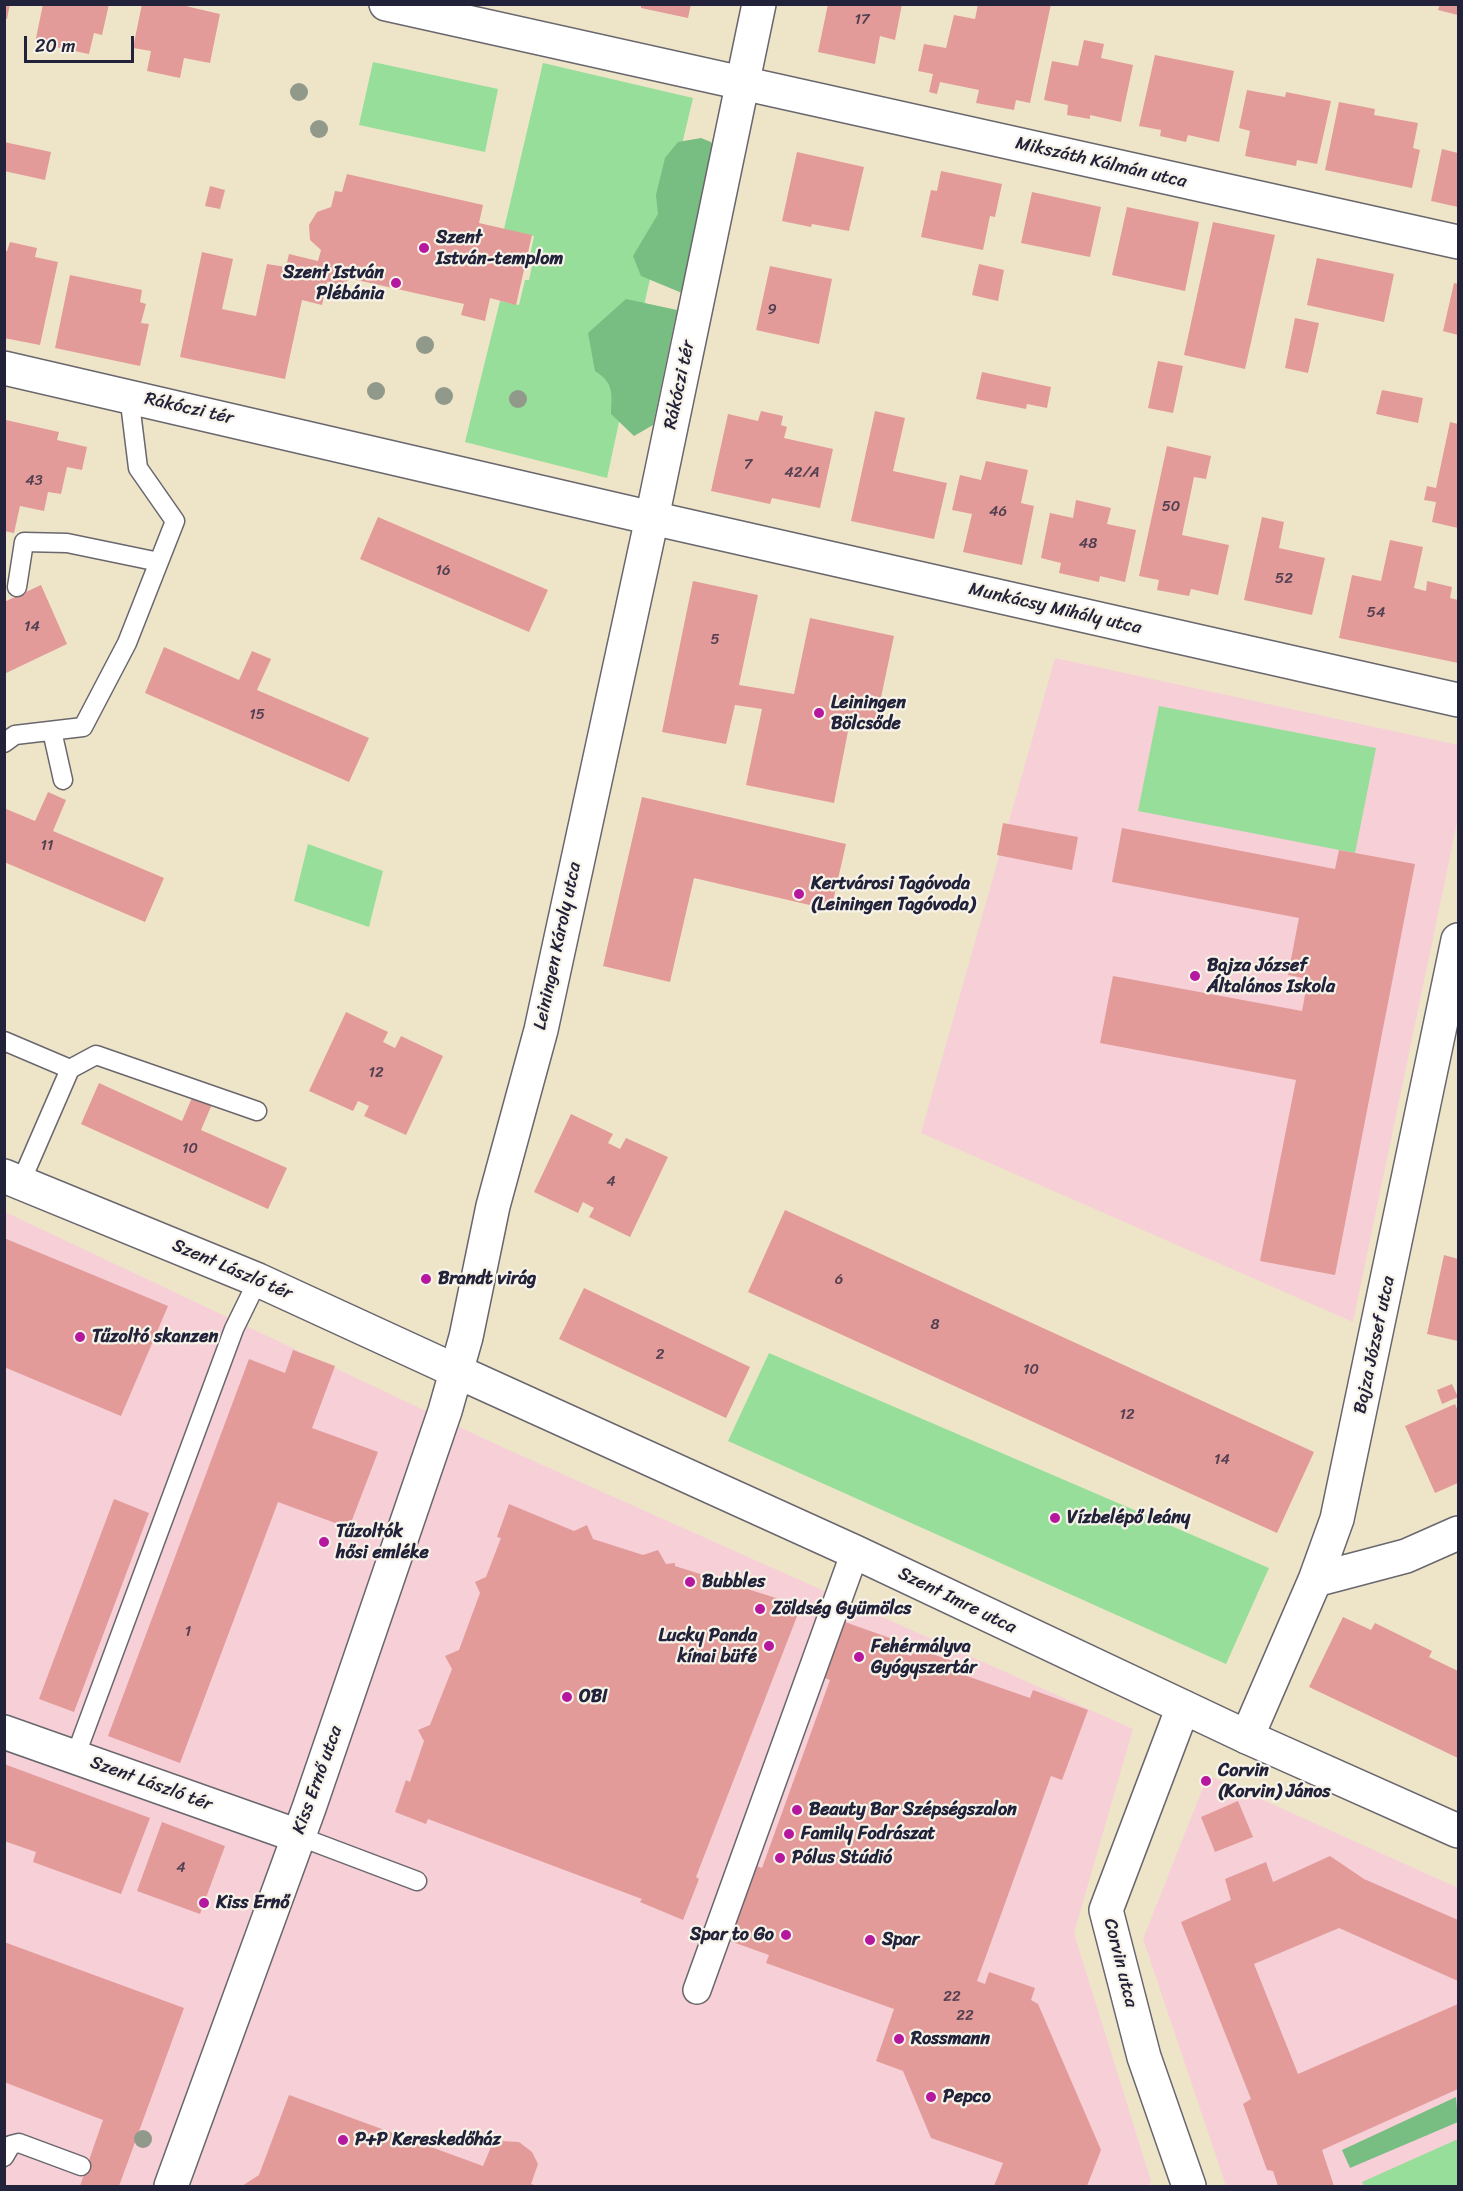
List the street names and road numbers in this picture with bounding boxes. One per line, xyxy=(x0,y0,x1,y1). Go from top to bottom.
street label: Mikszáth Kálmán utca xyxy=(1013,133,1189,193)
street label: Rákóczi tér xyxy=(660,339,700,431)
street label: Rákóczi tér xyxy=(143,388,235,430)
street label: Munkácsy Mihály utca xyxy=(967,579,1143,639)
street label: Leiningen Károly utca xyxy=(530,860,586,1032)
street label: Szent László tér xyxy=(169,1235,295,1305)
street label: Bajza József utca xyxy=(1350,1274,1400,1416)
street label: Szent Imre utca xyxy=(895,1563,1019,1639)
street label: Kiss Ernő utca xyxy=(288,1723,348,1837)
street label: Szent László tér xyxy=(87,1752,215,1816)
street label: Corvin utca xyxy=(1099,1916,1141,2010)

